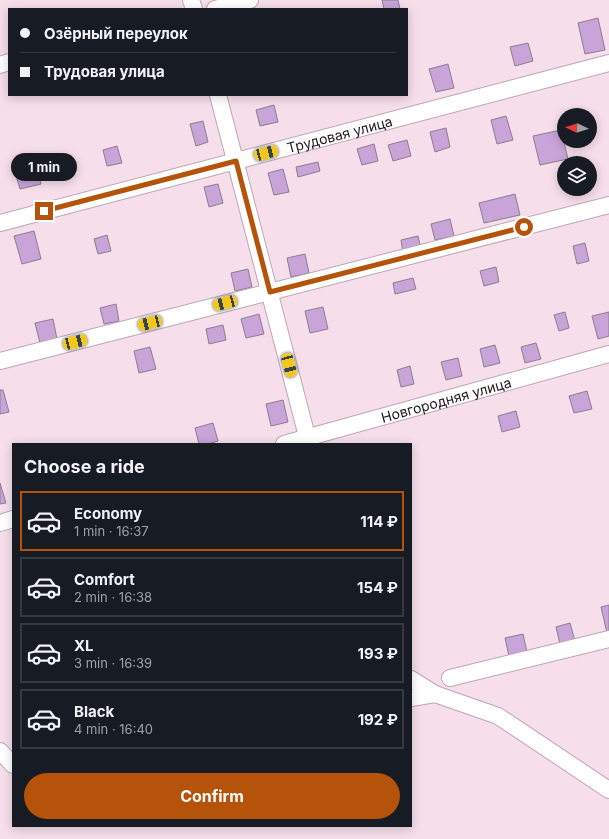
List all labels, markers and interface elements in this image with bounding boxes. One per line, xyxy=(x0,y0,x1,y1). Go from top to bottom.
text: Озёрный переулок xyxy=(44,24,188,43)
text: Трудовая улица xyxy=(44,62,165,81)
north arrow xyxy=(557,108,597,148)
map controls xyxy=(557,108,597,196)
street label: Трудовая улица xyxy=(285,112,394,156)
car xyxy=(253,144,279,162)
callout: 1 min xyxy=(11,153,77,181)
button: layers xyxy=(557,156,597,196)
text: 1 min xyxy=(28,159,60,175)
route end xyxy=(35,202,53,220)
route start xyxy=(515,218,533,236)
car xyxy=(212,294,238,312)
car xyxy=(137,314,163,332)
car xyxy=(62,333,88,351)
car xyxy=(280,352,298,378)
street label: Новгородняя улица xyxy=(379,373,513,425)
text: Choose a ride xyxy=(24,456,145,477)
icon: car xyxy=(26,503,62,539)
text: Economy xyxy=(74,504,142,523)
text: 114 ₽ xyxy=(360,512,398,531)
text: 1 min · 16:37 xyxy=(74,523,149,539)
icon: car xyxy=(26,569,62,605)
text: Comfort xyxy=(74,570,135,589)
text: 154 ₽ xyxy=(357,578,398,597)
text: 2 min · 16:38 xyxy=(74,589,152,605)
icon: car xyxy=(26,635,62,671)
text: XL xyxy=(74,636,94,655)
text: 193 ₽ xyxy=(357,644,398,663)
text: 3 min · 16:39 xyxy=(74,655,152,671)
icon: car xyxy=(26,701,62,737)
text: Black xyxy=(74,702,114,721)
text: 192 ₽ xyxy=(358,710,398,729)
text: 4 min · 16:40 xyxy=(74,721,153,737)
button: Confirm xyxy=(24,773,400,819)

